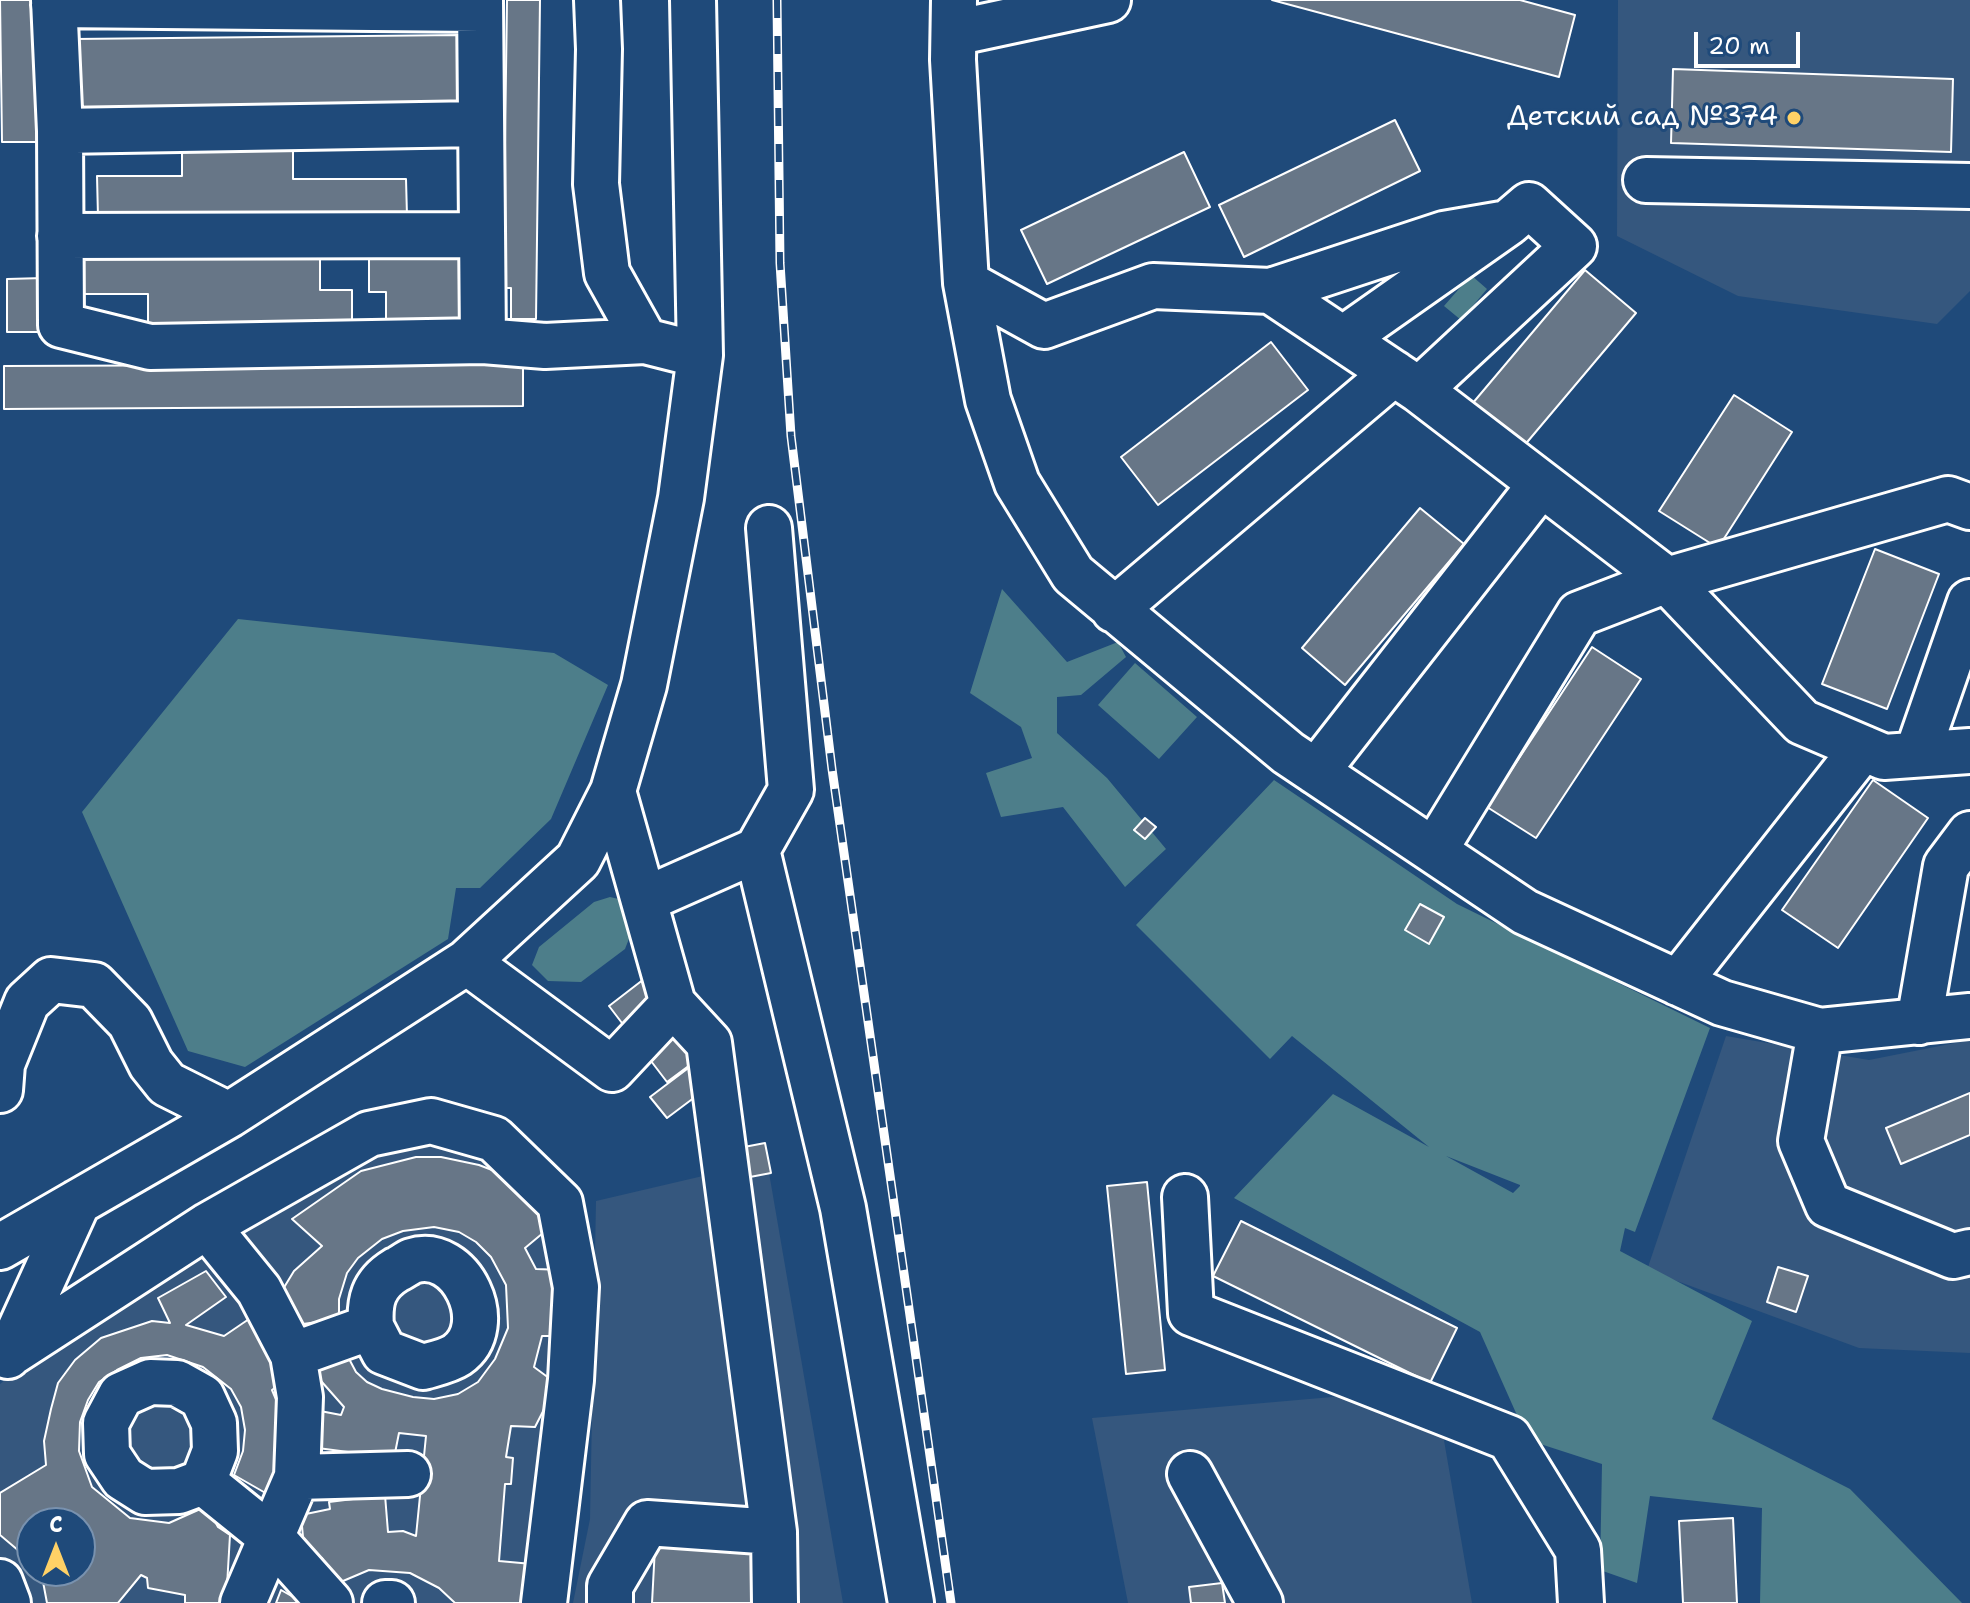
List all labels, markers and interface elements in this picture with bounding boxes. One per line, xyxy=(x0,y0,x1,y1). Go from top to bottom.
scale bar xyxy=(1698,16,1804,66)
text: 20 m xyxy=(1708,30,1770,62)
place label: Детский сад №374 xyxy=(1507,101,1778,135)
marker: Детский сад №374 xyxy=(1785,109,1803,127)
north arrow xyxy=(16,1507,96,1587)
text: С xyxy=(49,1510,63,1539)

